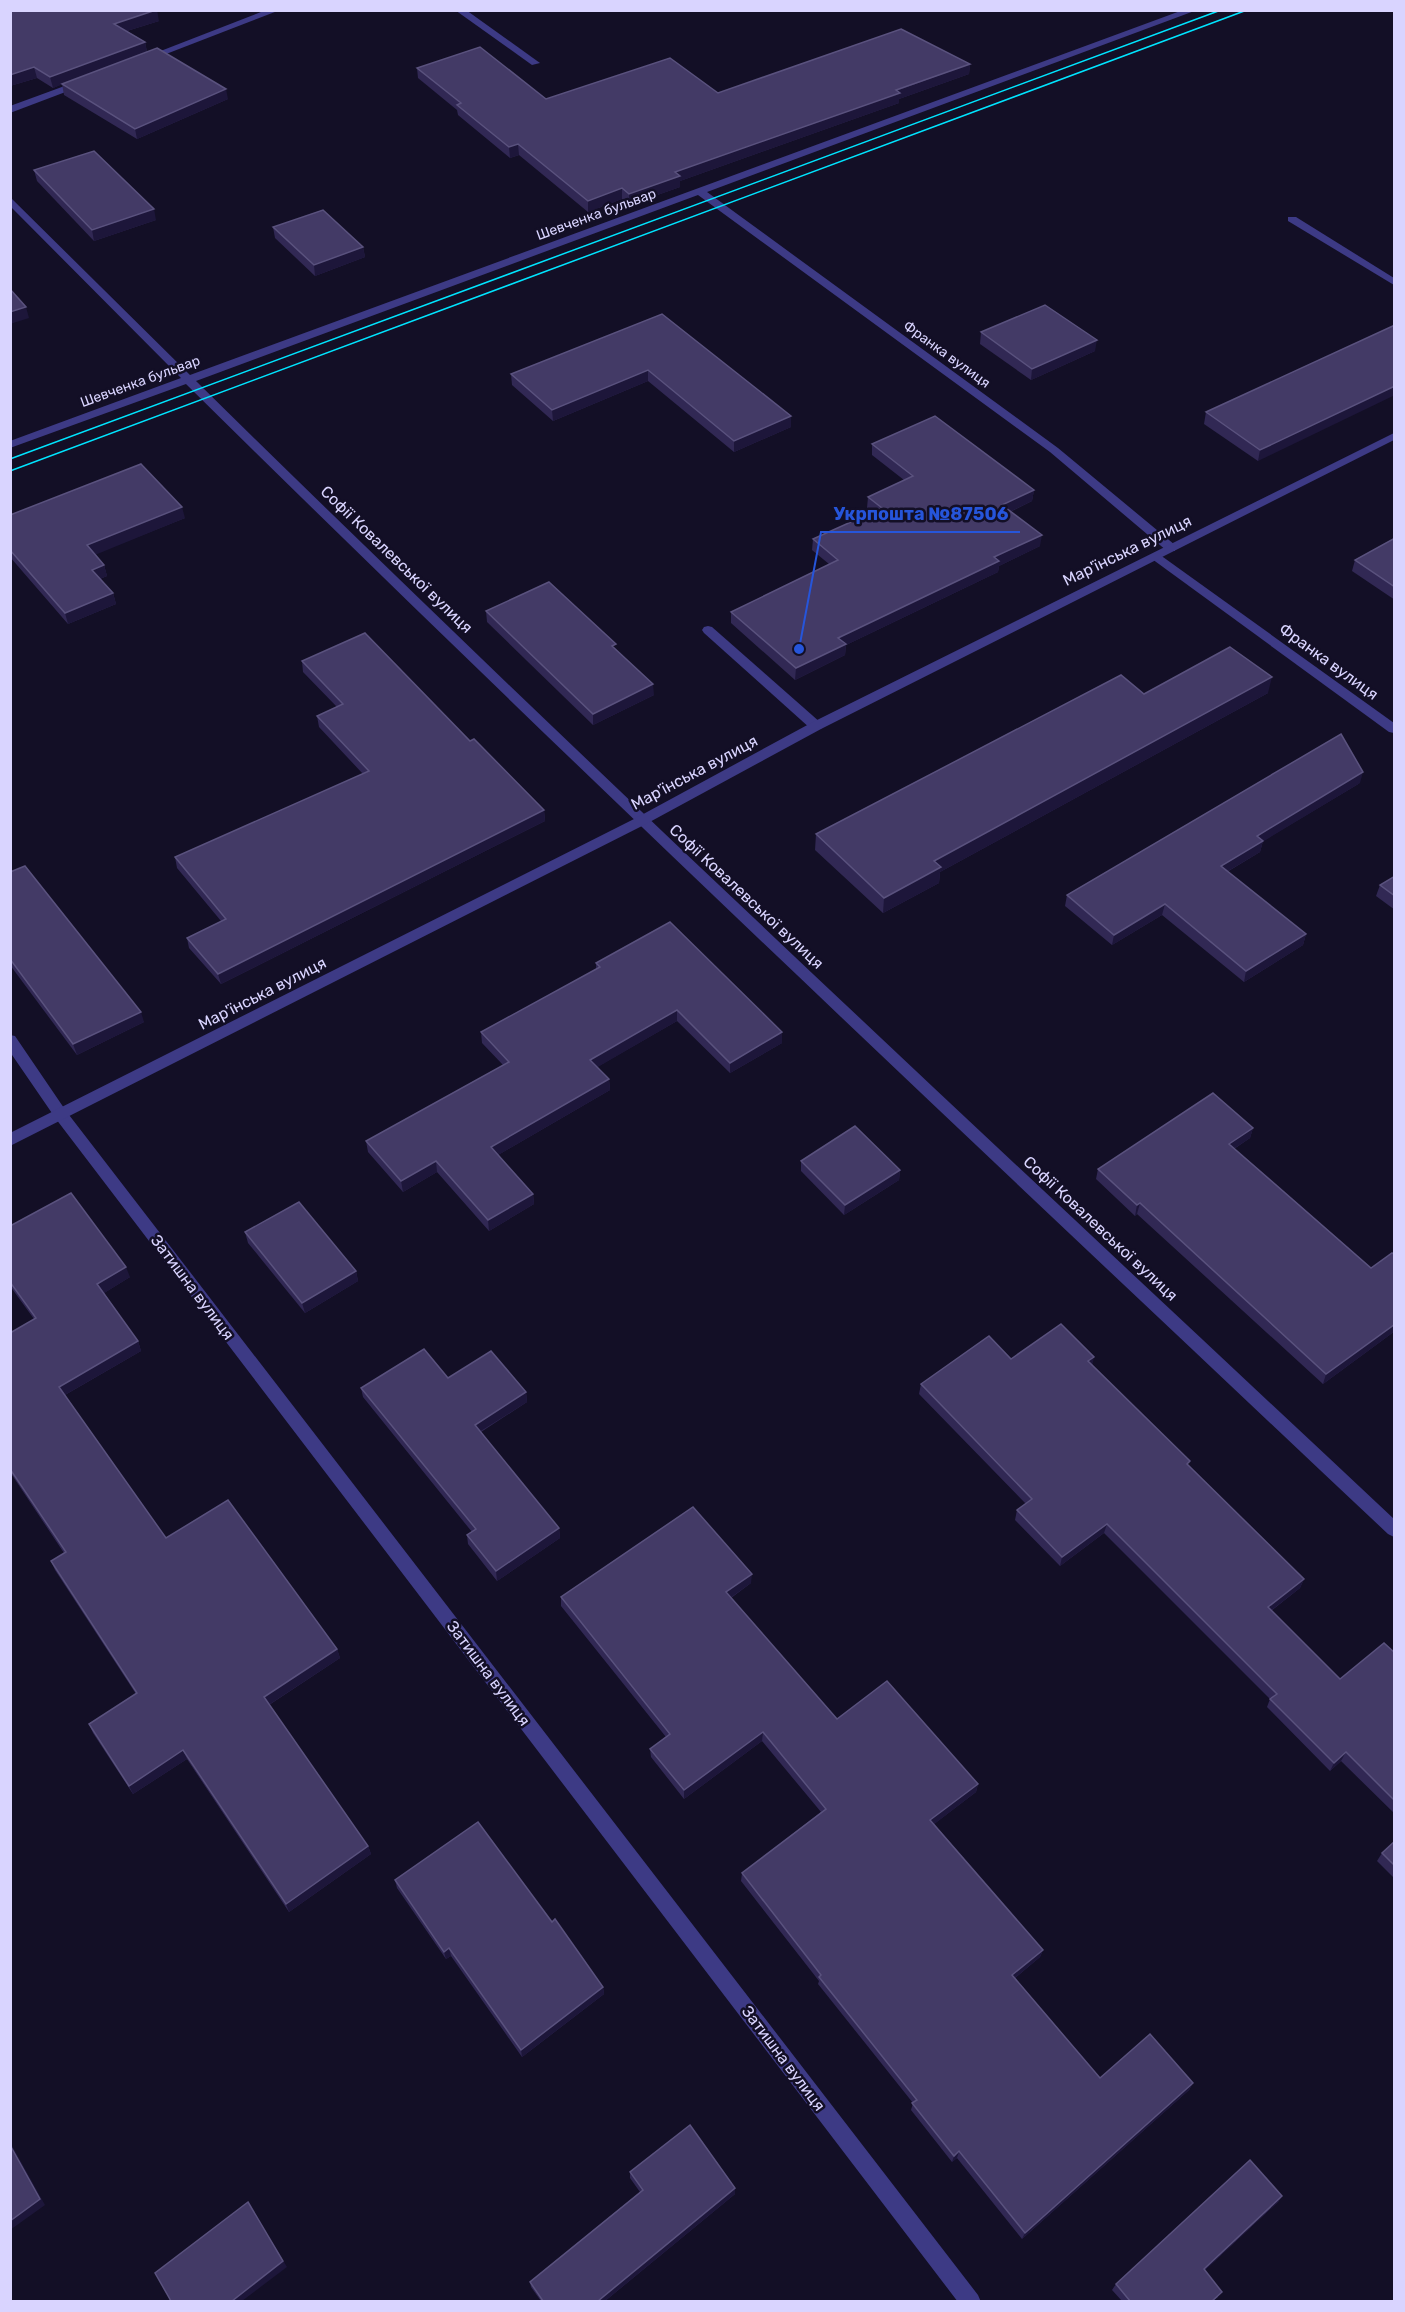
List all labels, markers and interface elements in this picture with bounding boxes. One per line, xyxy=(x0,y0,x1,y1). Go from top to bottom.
street label: Шевченка бульвар xyxy=(534,185,658,244)
street label: Франка вулиця xyxy=(900,317,993,392)
street label: Шевченка бульвар xyxy=(78,352,202,411)
street label: Софії Ковалевської вулиця xyxy=(317,482,477,637)
callout: Укрпошта №87506 xyxy=(821,496,1020,532)
text: Укрпошта №87506 xyxy=(834,503,1009,525)
street label: Мар'їнська вулиця xyxy=(1060,511,1195,590)
street label: Франка вулиця xyxy=(1275,619,1382,704)
street label: Мар'їнська вулиця xyxy=(628,731,761,814)
street label: Софії Ковалевської вулиця xyxy=(666,820,828,973)
street label: Мар'їнська вулиця xyxy=(195,953,329,1034)
street label: Софії Ковалевської вулиця xyxy=(1020,1152,1182,1305)
street label: Затишна вулиця xyxy=(147,1231,238,1344)
street label: Затишна вулиця xyxy=(443,1617,534,1730)
street label: Затишна вулиця xyxy=(738,2002,829,2115)

